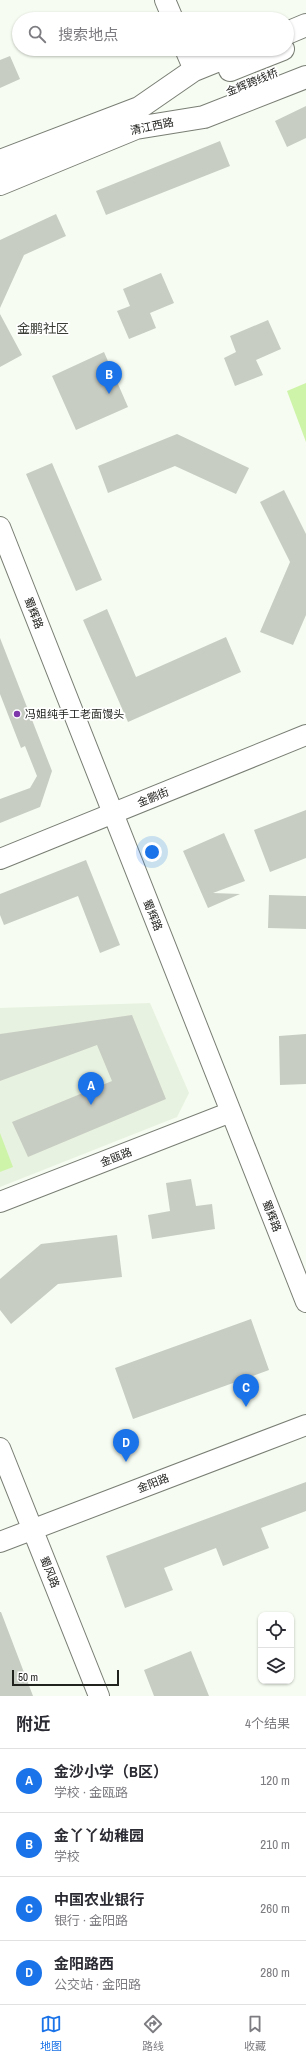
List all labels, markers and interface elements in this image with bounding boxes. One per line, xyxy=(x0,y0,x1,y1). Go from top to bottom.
search box xyxy=(12,12,294,56)
icon: search xyxy=(26,23,48,45)
text: 搜索地点 xyxy=(58,24,118,45)
street label: 金辉跨线桥 xyxy=(224,65,280,99)
street label: 清江西路 xyxy=(129,115,175,137)
district label: 金鹏社区 xyxy=(17,320,69,337)
pin: B xyxy=(96,361,122,394)
street label: 蜀辉路 xyxy=(22,595,46,631)
place label: 冯姐纯手工老面馒头 xyxy=(25,707,124,721)
marker: 冯姐纯手工老面馒头 xyxy=(12,709,22,719)
street label: 金鹏街 xyxy=(135,784,171,810)
your location xyxy=(142,842,162,862)
street label: 蜀辉路 xyxy=(140,897,166,933)
pin: A xyxy=(78,1072,104,1105)
street label: 金瓯路 xyxy=(98,1145,134,1169)
street label: 蜀辉路 xyxy=(260,1198,284,1234)
pin: C xyxy=(233,1374,259,1407)
pin: D xyxy=(113,1429,139,1462)
street label: 金阳路 xyxy=(135,1471,171,1495)
street label: 蜀风路 xyxy=(37,1554,63,1590)
map controls xyxy=(258,1612,294,1684)
button: locate xyxy=(258,1612,294,1648)
button: layers xyxy=(258,1648,294,1684)
scale bar xyxy=(12,1668,119,1687)
text: 50 m xyxy=(18,1670,38,1684)
text: 附近 xyxy=(16,1712,50,1735)
text: 4个结果 xyxy=(245,1715,290,1732)
text: 金沙小学（B区） xyxy=(54,1761,168,1782)
text: A xyxy=(25,1772,33,1789)
text: 120 m xyxy=(260,1772,290,1789)
text: 学校 · 金瓯路 xyxy=(54,1784,128,1801)
text: 金丫丫幼稚园 xyxy=(54,1825,144,1846)
text: B xyxy=(25,1836,33,1853)
text: 210 m xyxy=(260,1836,290,1853)
text: 学校 xyxy=(54,1848,80,1865)
text: 中国农业银行 xyxy=(54,1889,144,1910)
text: C xyxy=(25,1900,33,1917)
text: 260 m xyxy=(260,1900,290,1917)
text: 银行 · 金阳路 xyxy=(54,1912,128,1929)
text: 金阳路西 xyxy=(54,1953,114,1974)
text: D xyxy=(25,1964,33,1981)
text: 280 m xyxy=(260,1964,290,1981)
text: 公交站 · 金阳路 xyxy=(54,1976,141,1993)
tab: 地图 xyxy=(40,2013,62,2053)
tab: 路线 xyxy=(142,2013,164,2053)
tab: 收藏 xyxy=(244,2013,266,2053)

